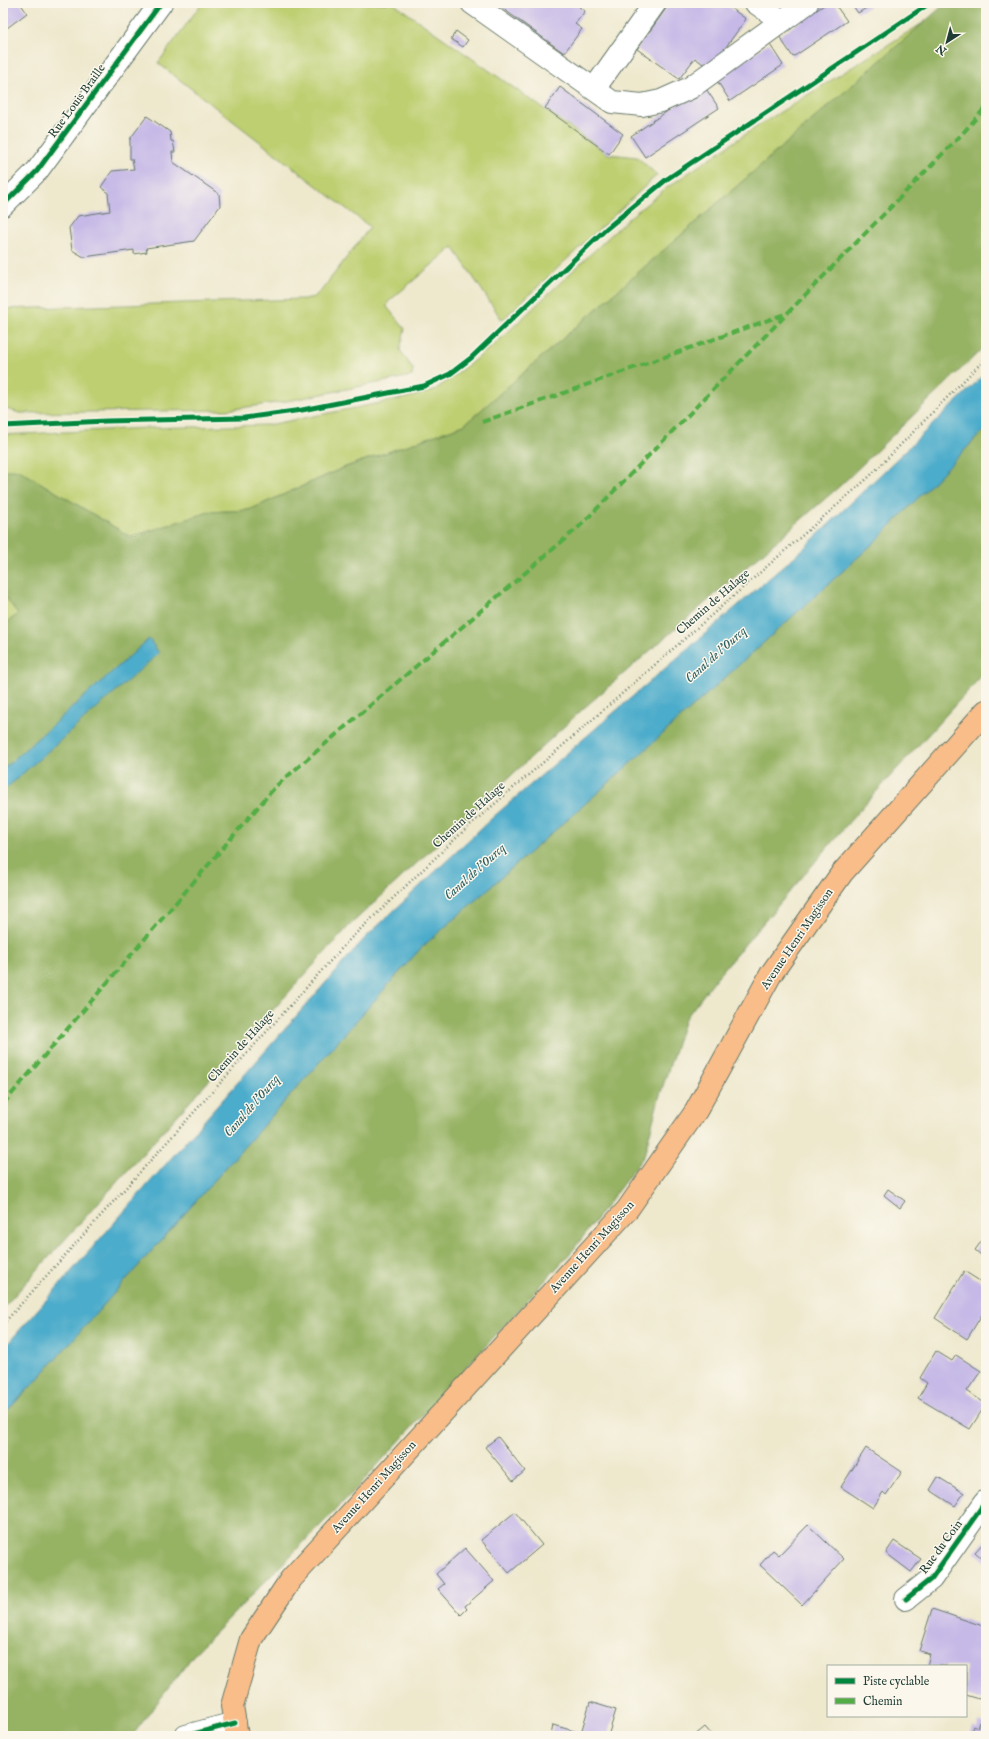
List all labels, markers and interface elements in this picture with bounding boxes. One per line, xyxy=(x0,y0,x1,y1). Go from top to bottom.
north arrow xyxy=(927,22,967,62)
text: N xyxy=(933,41,950,58)
street label: Rue Louis Braille xyxy=(45,61,109,141)
street label: Chemin de Halage xyxy=(673,566,753,638)
water label: Canal de l'Ourcq xyxy=(682,623,751,687)
street label: Chemin de Halage xyxy=(430,778,509,851)
water label: Canal de l'Ourcq xyxy=(441,840,510,904)
street label: Avenue Henri Magisson xyxy=(757,885,837,993)
street label: Chemin de Halage xyxy=(205,1006,278,1085)
water label: Canal de l'Ourcq xyxy=(220,1071,284,1141)
street label: Avenue Henri Magisson xyxy=(546,1197,638,1297)
street label: Avenue Henri Magisson xyxy=(328,1437,420,1537)
street label: Rue du Coin xyxy=(916,1517,966,1577)
legend xyxy=(827,1665,967,1717)
text: Piste cyclable xyxy=(863,1674,930,1689)
text: Chemin xyxy=(863,1694,903,1709)

